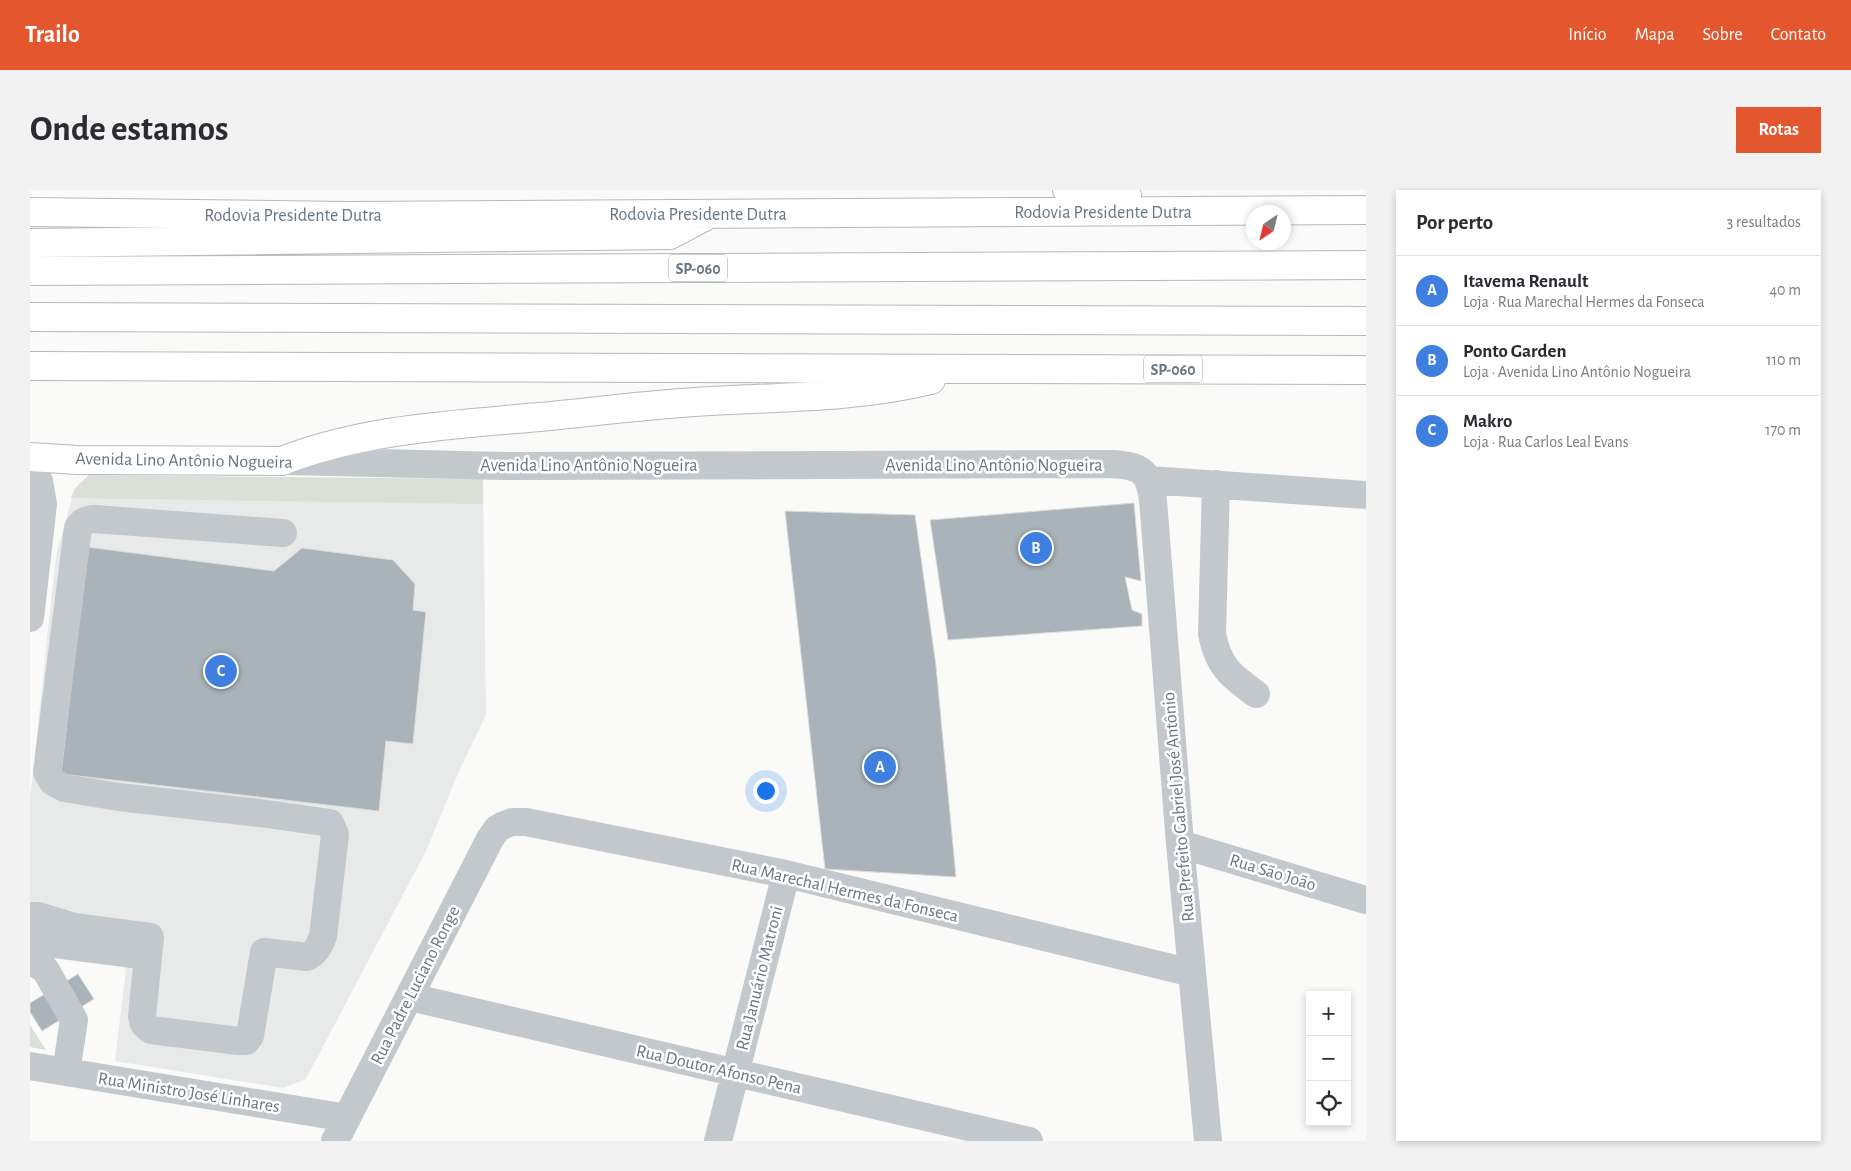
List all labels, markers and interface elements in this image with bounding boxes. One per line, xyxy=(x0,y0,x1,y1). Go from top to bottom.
text: Trailo xyxy=(25,23,80,47)
text: Início xyxy=(1568,26,1607,44)
text: Mapa xyxy=(1635,26,1675,44)
text: Sobre xyxy=(1703,26,1743,44)
text: Contato xyxy=(1771,26,1826,44)
button: Rotas xyxy=(1736,107,1821,153)
text: Onde estamos xyxy=(30,112,229,147)
street label: Rodovia Presidente Dutra xyxy=(1014,204,1192,222)
north arrow xyxy=(1246,205,1291,250)
street label: Rodovia Presidente Dutra xyxy=(609,206,787,224)
street label: Rodovia Presidente Dutra xyxy=(204,207,382,225)
text: Por perto xyxy=(1416,212,1493,233)
text: 3 resultados xyxy=(1727,214,1801,230)
road number: SP-060 xyxy=(669,254,727,282)
text: Itavema Renault xyxy=(1463,272,1588,291)
text: A xyxy=(1427,282,1437,298)
text: 40 m xyxy=(1769,282,1801,298)
text: Loja · Rua Marechal Hermes da Fonseca xyxy=(1463,294,1705,310)
text: Ponto Garden xyxy=(1463,342,1567,361)
text: B xyxy=(1427,352,1437,368)
text: 110 m xyxy=(1766,352,1801,368)
road number: SP-060 xyxy=(1144,355,1202,382)
text: Loja · Avenida Lino Antônio Nogueira xyxy=(1463,364,1691,380)
text: Makro xyxy=(1463,412,1513,431)
text: C xyxy=(1428,422,1436,438)
text: 170 m xyxy=(1765,422,1801,438)
text: Loja · Rua Carlos Leal Evans xyxy=(1463,434,1629,450)
street label: Avenida Lino Antônio Nogueira xyxy=(75,450,293,472)
street label: Avenida Lino Antônio Nogueira xyxy=(480,457,698,475)
street label: Avenida Lino Antônio Nogueira xyxy=(885,457,1103,475)
pin: B xyxy=(1020,529,1052,567)
pin: C xyxy=(205,652,237,690)
street label: Rua Prefeito Gabriel José Antônio xyxy=(1160,691,1198,922)
pin: A xyxy=(864,748,896,786)
your location xyxy=(753,778,779,804)
street label: Rua São João xyxy=(1227,851,1318,895)
street label: Rua Marechal Hermes da Fonseca xyxy=(729,856,960,926)
street label: Rua Padre Luciano Ronge xyxy=(368,903,464,1068)
street label: Rua Januário Matroni xyxy=(733,904,787,1052)
map controls xyxy=(1306,991,1351,1126)
button: + xyxy=(1306,991,1351,1036)
button: − xyxy=(1306,1036,1351,1081)
street label: Rua Doutor Afonso Pena xyxy=(634,1042,803,1098)
street label: Rua Ministro José Linhares xyxy=(97,1070,281,1116)
button: locate xyxy=(1306,1081,1351,1126)

